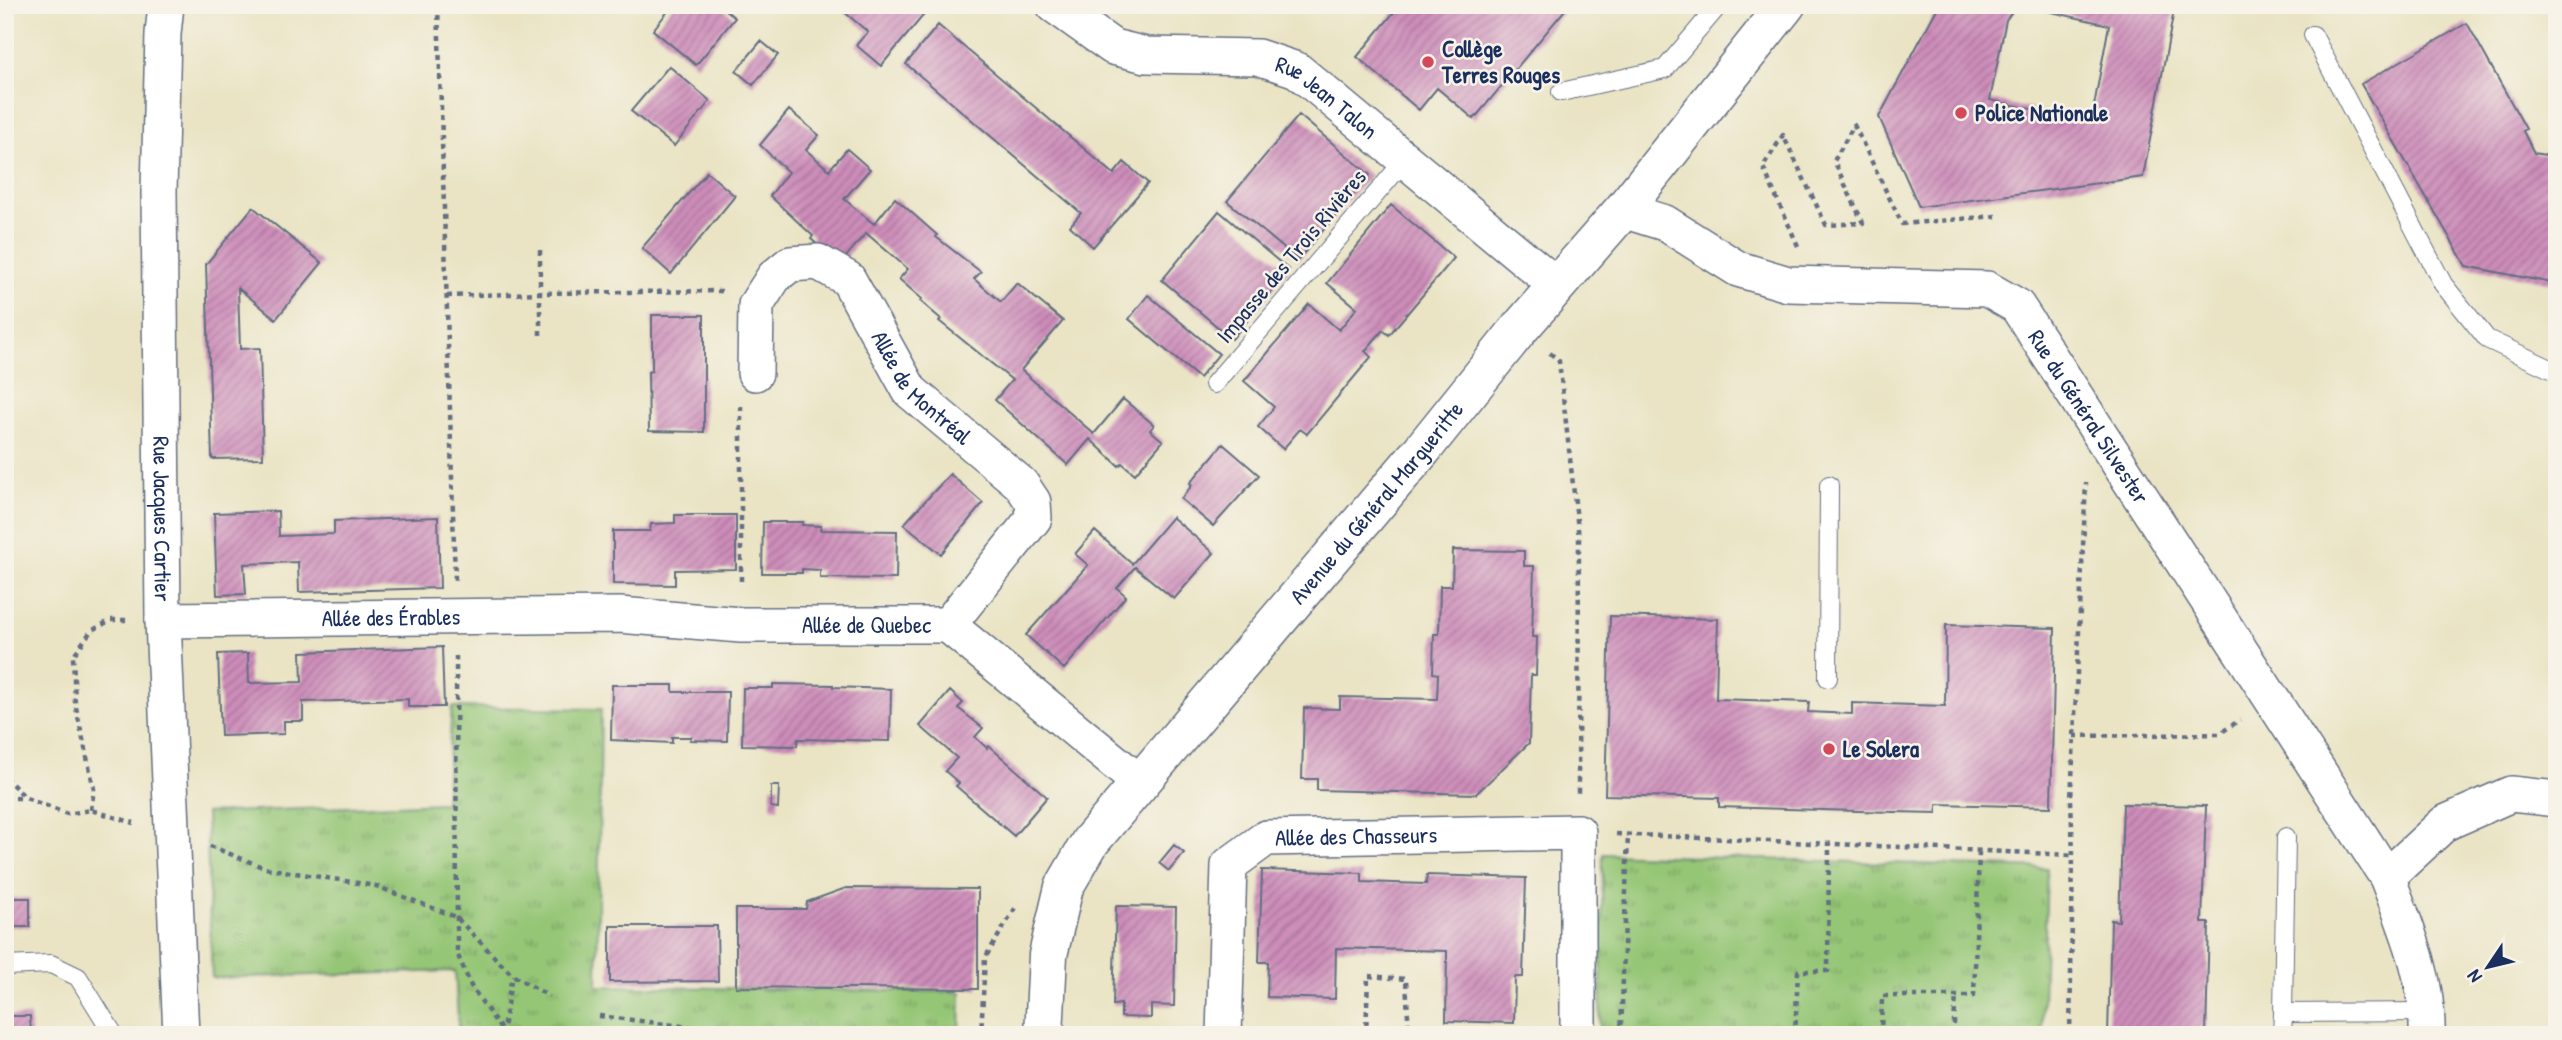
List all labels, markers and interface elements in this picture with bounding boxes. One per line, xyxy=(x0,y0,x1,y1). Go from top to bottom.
place label: Collège Terres Rouges xyxy=(1441,33,1560,91)
street label: Rue Jean Talon xyxy=(1272,48,1385,146)
marker: Collège Terres Rouges xyxy=(1420,54,1436,70)
place label: Police Nationale xyxy=(1975,97,2109,128)
marker: Police Nationale xyxy=(1953,105,1969,121)
street label: Impasse des Trois Rivières xyxy=(1209,162,1373,349)
street label: Rue du Général Silvester xyxy=(2021,323,2157,510)
street label: Allée de Montréal xyxy=(865,325,979,452)
street label: Avenue du Général Margueritte xyxy=(1282,395,1470,610)
street label: Rue Jacques Cartier xyxy=(146,436,179,602)
street label: Allée des Érables xyxy=(321,601,461,633)
street label: Allée de Quebec xyxy=(802,609,931,640)
place label: Le Solera xyxy=(1843,733,1919,764)
marker: Le Solera xyxy=(1821,741,1837,757)
street label: Allée des Chasseurs xyxy=(1275,819,1438,853)
north arrow xyxy=(2454,932,2524,1002)
text: N xyxy=(2461,965,2488,988)

